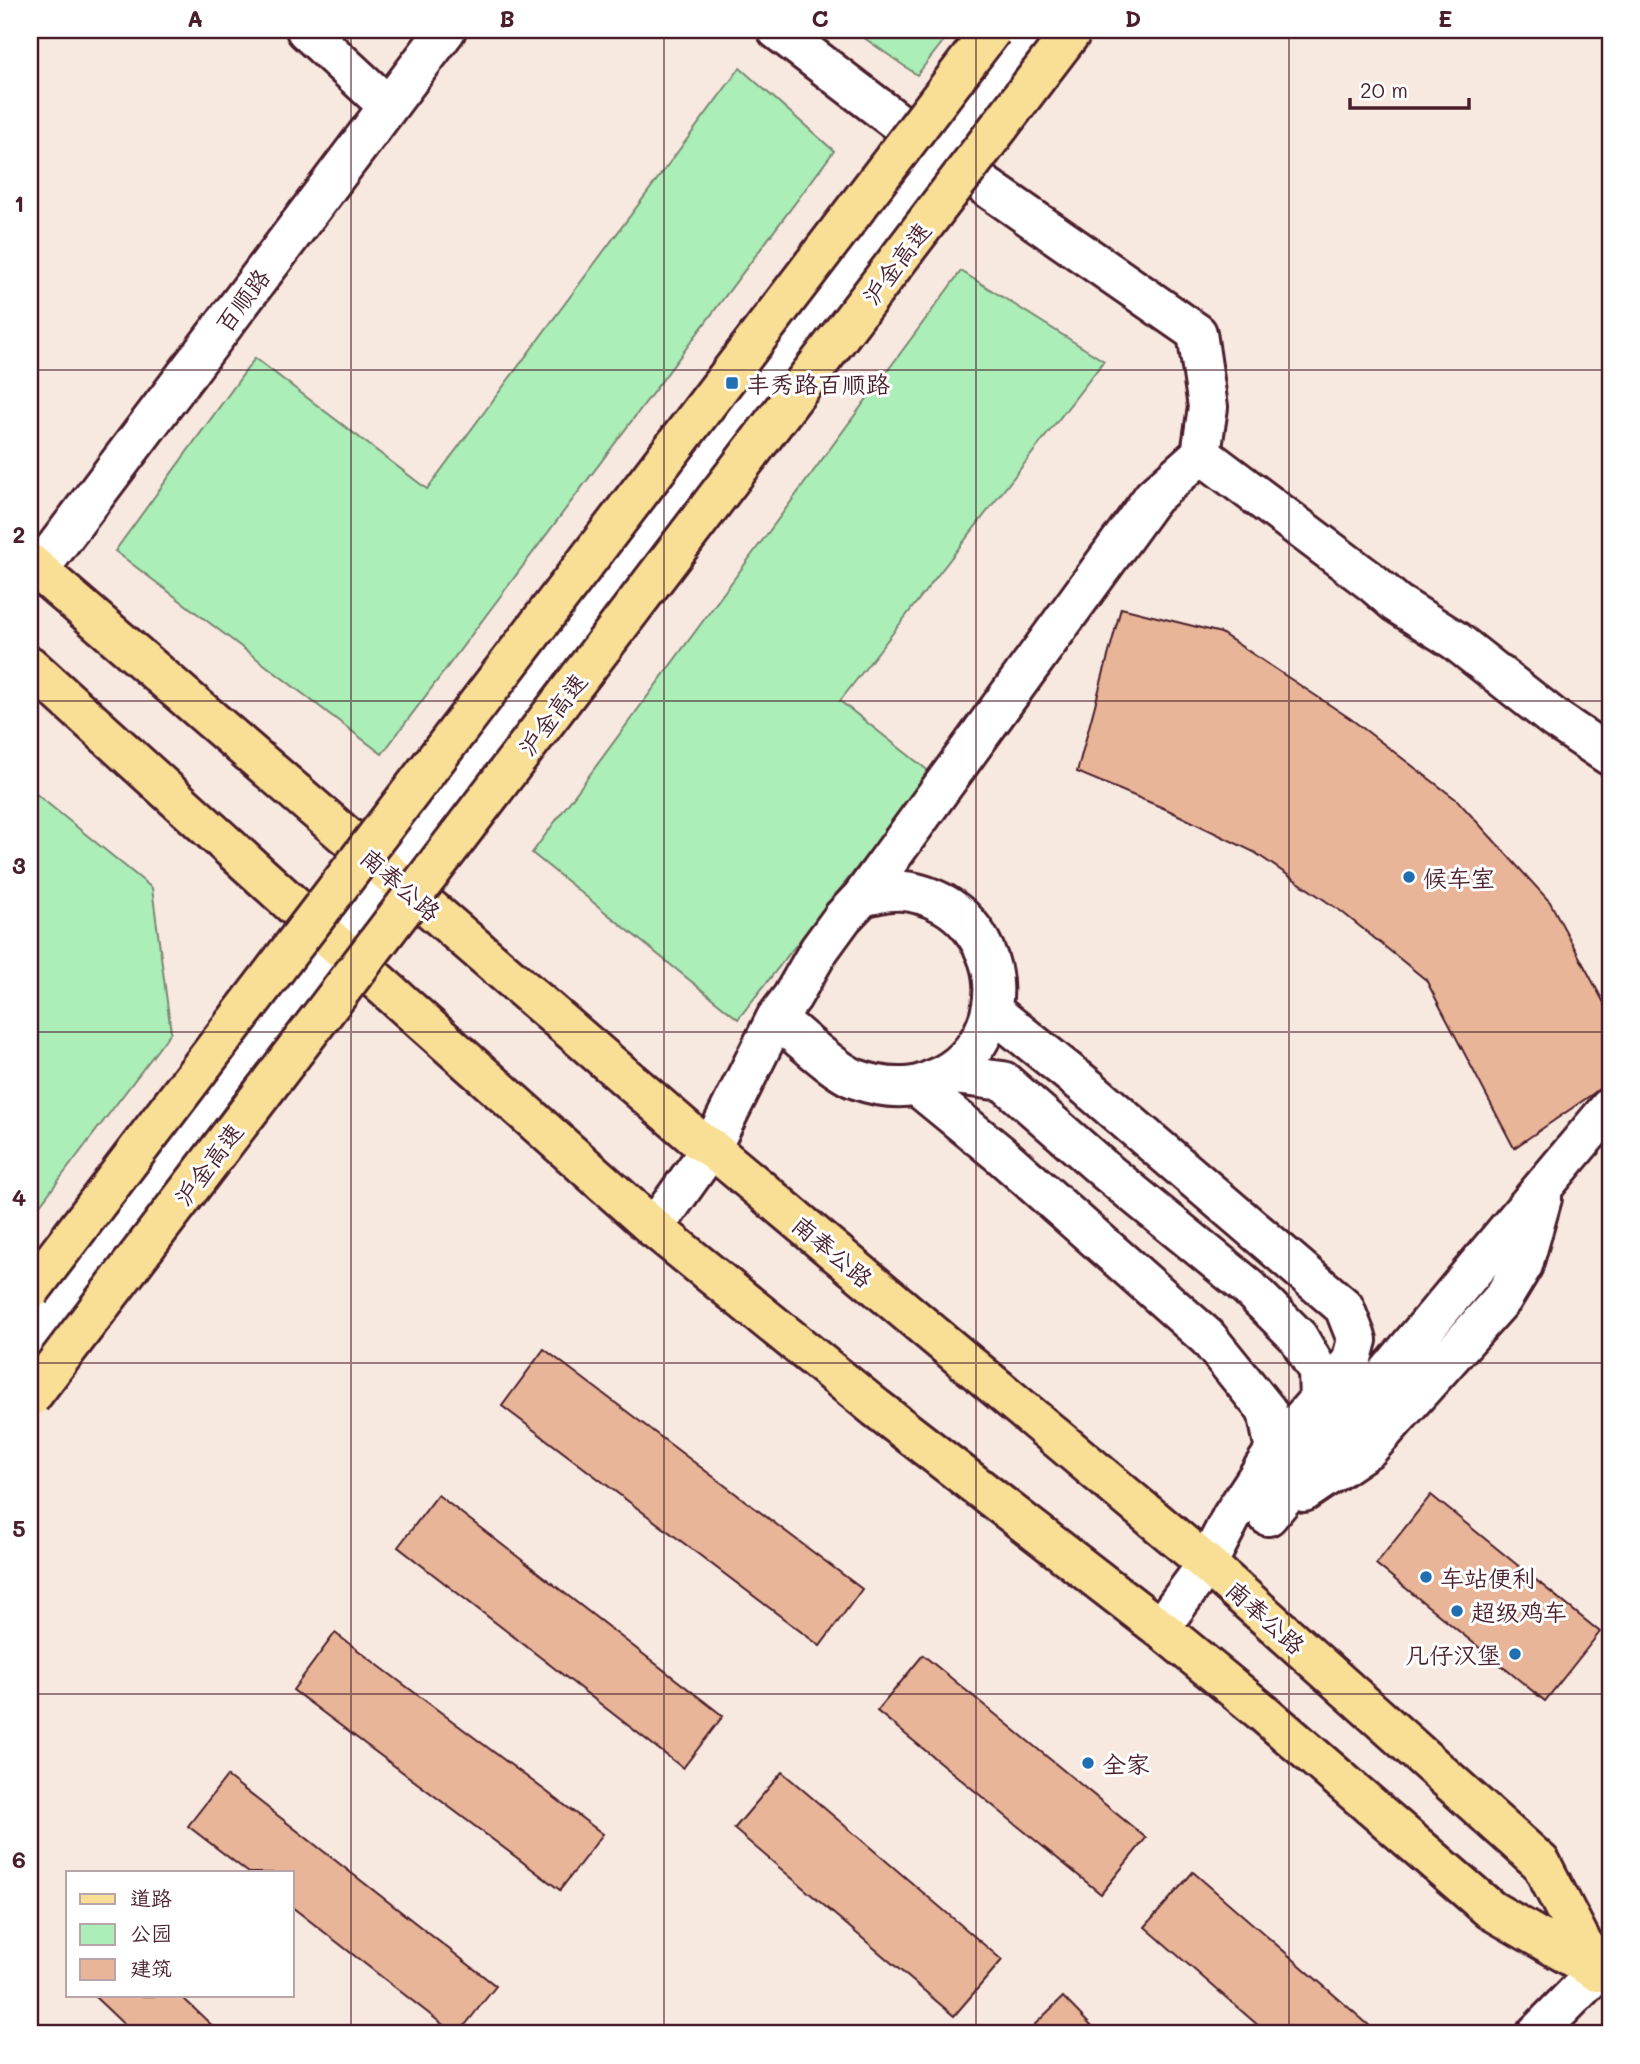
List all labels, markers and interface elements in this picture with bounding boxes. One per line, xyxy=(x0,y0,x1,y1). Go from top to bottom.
text: A xyxy=(187,3,203,33)
text: B xyxy=(499,3,515,33)
text: C xyxy=(811,3,829,33)
text: D xyxy=(1125,3,1141,33)
text: E xyxy=(1438,3,1452,33)
scale bar xyxy=(1350,66,1468,110)
text: 20 m xyxy=(1360,76,1408,103)
text: 1 xyxy=(14,188,24,218)
street label: 沪金高速 xyxy=(855,215,937,311)
street label: 百顺路 xyxy=(208,262,276,338)
place label: 丰秀路百顺路 xyxy=(746,368,890,399)
marker: 丰秀路百顺路 xyxy=(724,375,740,391)
text: 2 xyxy=(13,519,25,549)
street label: 沪金高速 xyxy=(511,666,593,762)
street label: 南奉公路 xyxy=(355,841,447,927)
text: 3 xyxy=(12,850,26,880)
place label: 候车室 xyxy=(1423,862,1495,893)
marker: 候车室 xyxy=(1401,869,1417,885)
street label: 沪金高速 xyxy=(167,1116,249,1212)
text: 4 xyxy=(12,1182,26,1212)
street label: 南奉公路 xyxy=(786,1208,880,1294)
text: 5 xyxy=(12,1513,26,1543)
place label: 车站便利 xyxy=(1440,1562,1536,1593)
marker: 车站便利 xyxy=(1418,1569,1434,1585)
street label: 南奉公路 xyxy=(1220,1573,1312,1661)
place label: 超级鸡车 xyxy=(1471,1596,1567,1627)
marker: 超级鸡车 xyxy=(1449,1603,1465,1619)
place label: 凡仔汉堡 xyxy=(1405,1639,1501,1670)
marker: 凡仔汉堡 xyxy=(1507,1646,1523,1662)
place label: 全家 xyxy=(1102,1748,1150,1779)
marker: 全家 xyxy=(1080,1755,1096,1771)
text: 6 xyxy=(12,1844,26,1874)
legend xyxy=(66,1871,294,1997)
text: 道路 xyxy=(130,1884,172,1911)
text: 公园 xyxy=(130,1919,172,1946)
text: 建筑 xyxy=(130,1954,172,1981)

